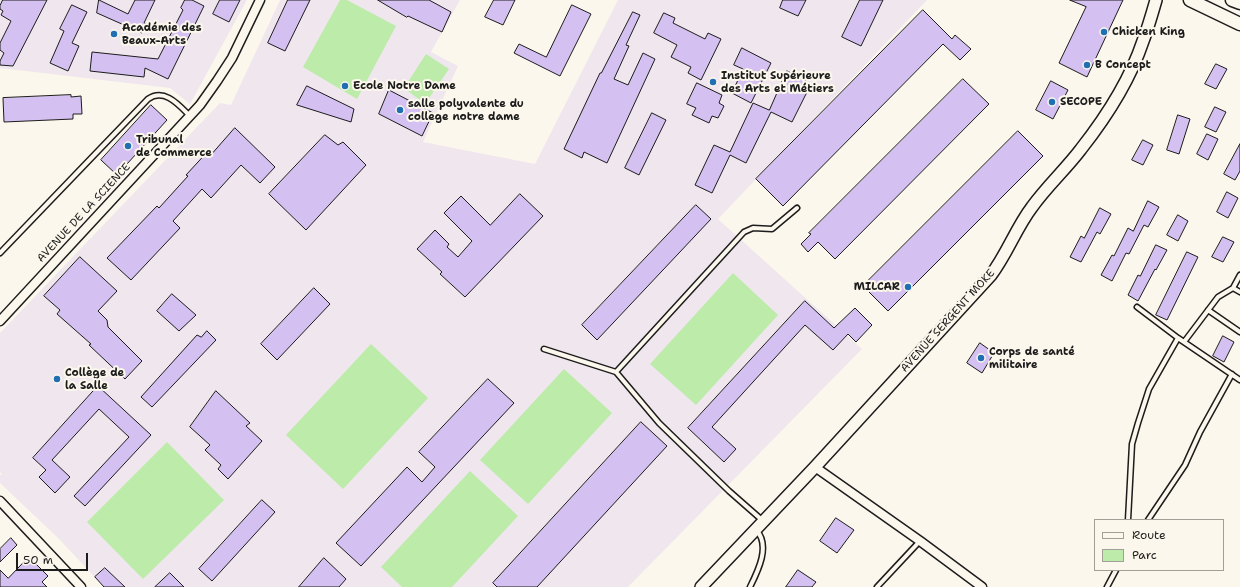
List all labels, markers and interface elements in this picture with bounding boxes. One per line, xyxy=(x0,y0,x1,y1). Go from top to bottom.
place label: Académie des Beaux-Arts xyxy=(122,21,201,47)
place label: Chicken King xyxy=(1112,25,1185,39)
marker: Chicken King xyxy=(1099,27,1109,37)
marker: Académie des Beaux-Arts xyxy=(109,29,119,39)
place label: B Concept xyxy=(1095,58,1151,72)
marker: B Concept xyxy=(1082,60,1092,70)
place label: Institut Supérieure des Arts et Métiers xyxy=(721,69,834,95)
marker: Institut Supérieure des Arts et Métiers xyxy=(708,77,718,87)
place label: Ecole Notre Dame xyxy=(353,79,456,93)
marker: Ecole Notre Dame xyxy=(340,81,350,91)
place label: SECOPE xyxy=(1060,95,1102,109)
place label: salle polyvalente du college notre dame xyxy=(408,97,524,123)
marker: SECOPE xyxy=(1047,97,1057,107)
marker: salle polyvalente du college notre dame xyxy=(395,105,405,115)
place label: Tribunal de Commerce xyxy=(136,133,212,159)
marker: Tribunal de Commerce xyxy=(123,141,133,151)
street label: AVENUE DE LA SCIENCE xyxy=(35,161,133,265)
street label: AVENUE SERGENT MOKE xyxy=(898,267,998,375)
place label: MILCAR xyxy=(854,280,900,294)
marker: MILCAR xyxy=(903,282,913,292)
place label: Corps de santé militaire xyxy=(989,345,1075,371)
marker: Corps de santé militaire xyxy=(976,353,986,363)
place label: Collège de la Salle xyxy=(65,366,124,392)
marker: Collège de la Salle xyxy=(52,374,62,384)
legend xyxy=(1094,519,1224,571)
text: Route xyxy=(1132,527,1166,543)
scale bar xyxy=(18,545,90,571)
text: Parc xyxy=(1132,547,1157,563)
text: 50 m xyxy=(23,552,53,568)

